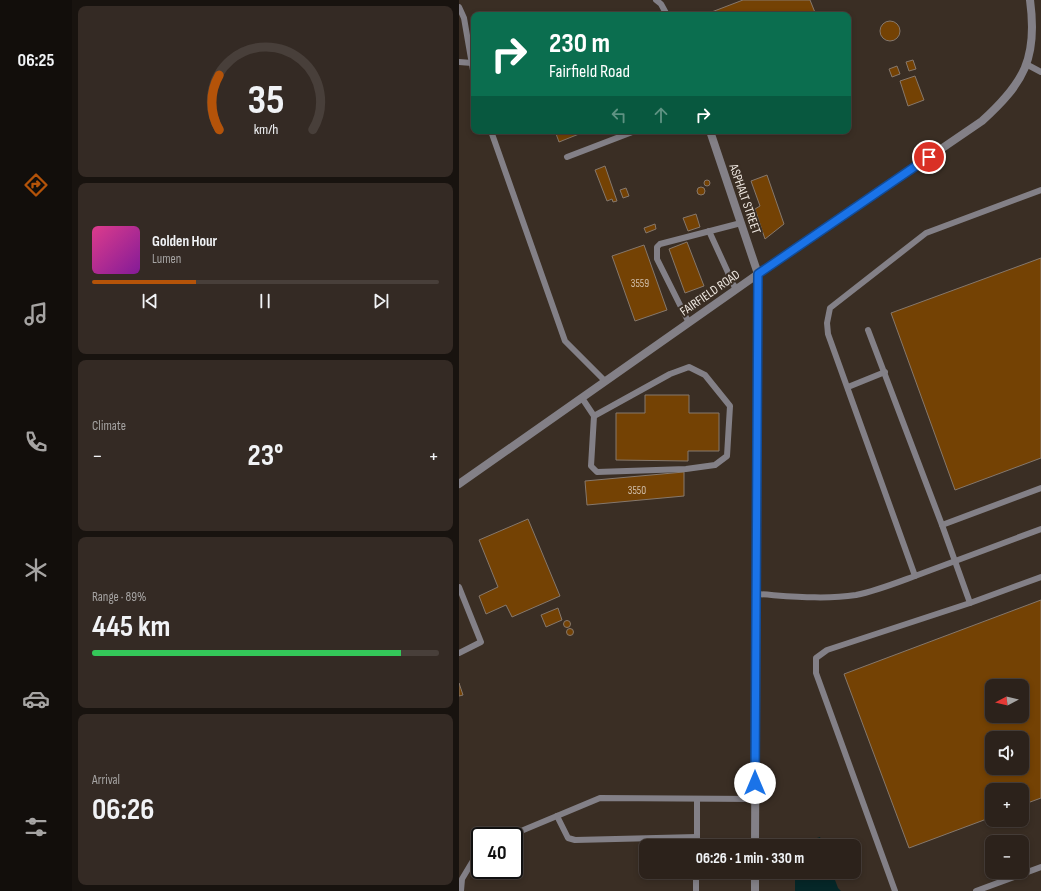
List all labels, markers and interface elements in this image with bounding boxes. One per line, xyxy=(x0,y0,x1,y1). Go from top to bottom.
text: 230 m xyxy=(549,27,610,60)
icon: right xyxy=(483,28,535,80)
text: 06:25 xyxy=(18,50,54,71)
text: Fairfield Road xyxy=(549,61,630,82)
text: 35 xyxy=(247,75,284,124)
icon: left xyxy=(608,104,630,126)
icon: ahead xyxy=(650,104,672,126)
icon: right xyxy=(692,104,714,126)
text: km/h xyxy=(253,120,278,137)
pin xyxy=(912,140,946,174)
icon: arrive xyxy=(918,146,940,168)
street label: ASPHALT STREET xyxy=(725,161,764,236)
icon: directions xyxy=(22,171,50,199)
text: Golden Hour xyxy=(152,232,217,251)
text: Lumen xyxy=(152,251,181,267)
street label: FAIRFIELD ROAD xyxy=(677,266,743,320)
house number: 3559 xyxy=(631,277,649,290)
icon: previous xyxy=(139,290,161,312)
icon: pause xyxy=(254,290,276,312)
icon: next xyxy=(370,290,392,312)
icon: music xyxy=(22,300,50,328)
text: Climate xyxy=(92,418,126,434)
icon: phone xyxy=(22,428,50,456)
text: 23° xyxy=(247,438,284,474)
text: − xyxy=(92,443,103,470)
text: + xyxy=(428,443,439,470)
house number: 3550 xyxy=(628,484,646,497)
icon: climate xyxy=(22,556,50,584)
text: Range · 89% xyxy=(92,589,146,605)
text: 445 km xyxy=(92,609,170,645)
north arrow xyxy=(985,679,1029,723)
map controls xyxy=(985,679,1029,879)
icon: car xyxy=(22,685,50,713)
button: sound xyxy=(985,731,1029,775)
position arrow xyxy=(734,762,776,804)
text: Arrival xyxy=(92,772,120,788)
button: + xyxy=(985,783,1029,827)
text: 06:26 xyxy=(92,792,154,828)
icon: filters xyxy=(22,813,50,841)
speed limit sign: 40 xyxy=(471,827,523,879)
button: − xyxy=(985,835,1029,879)
text: 06:26 · 1 min · 330 m xyxy=(696,849,804,868)

